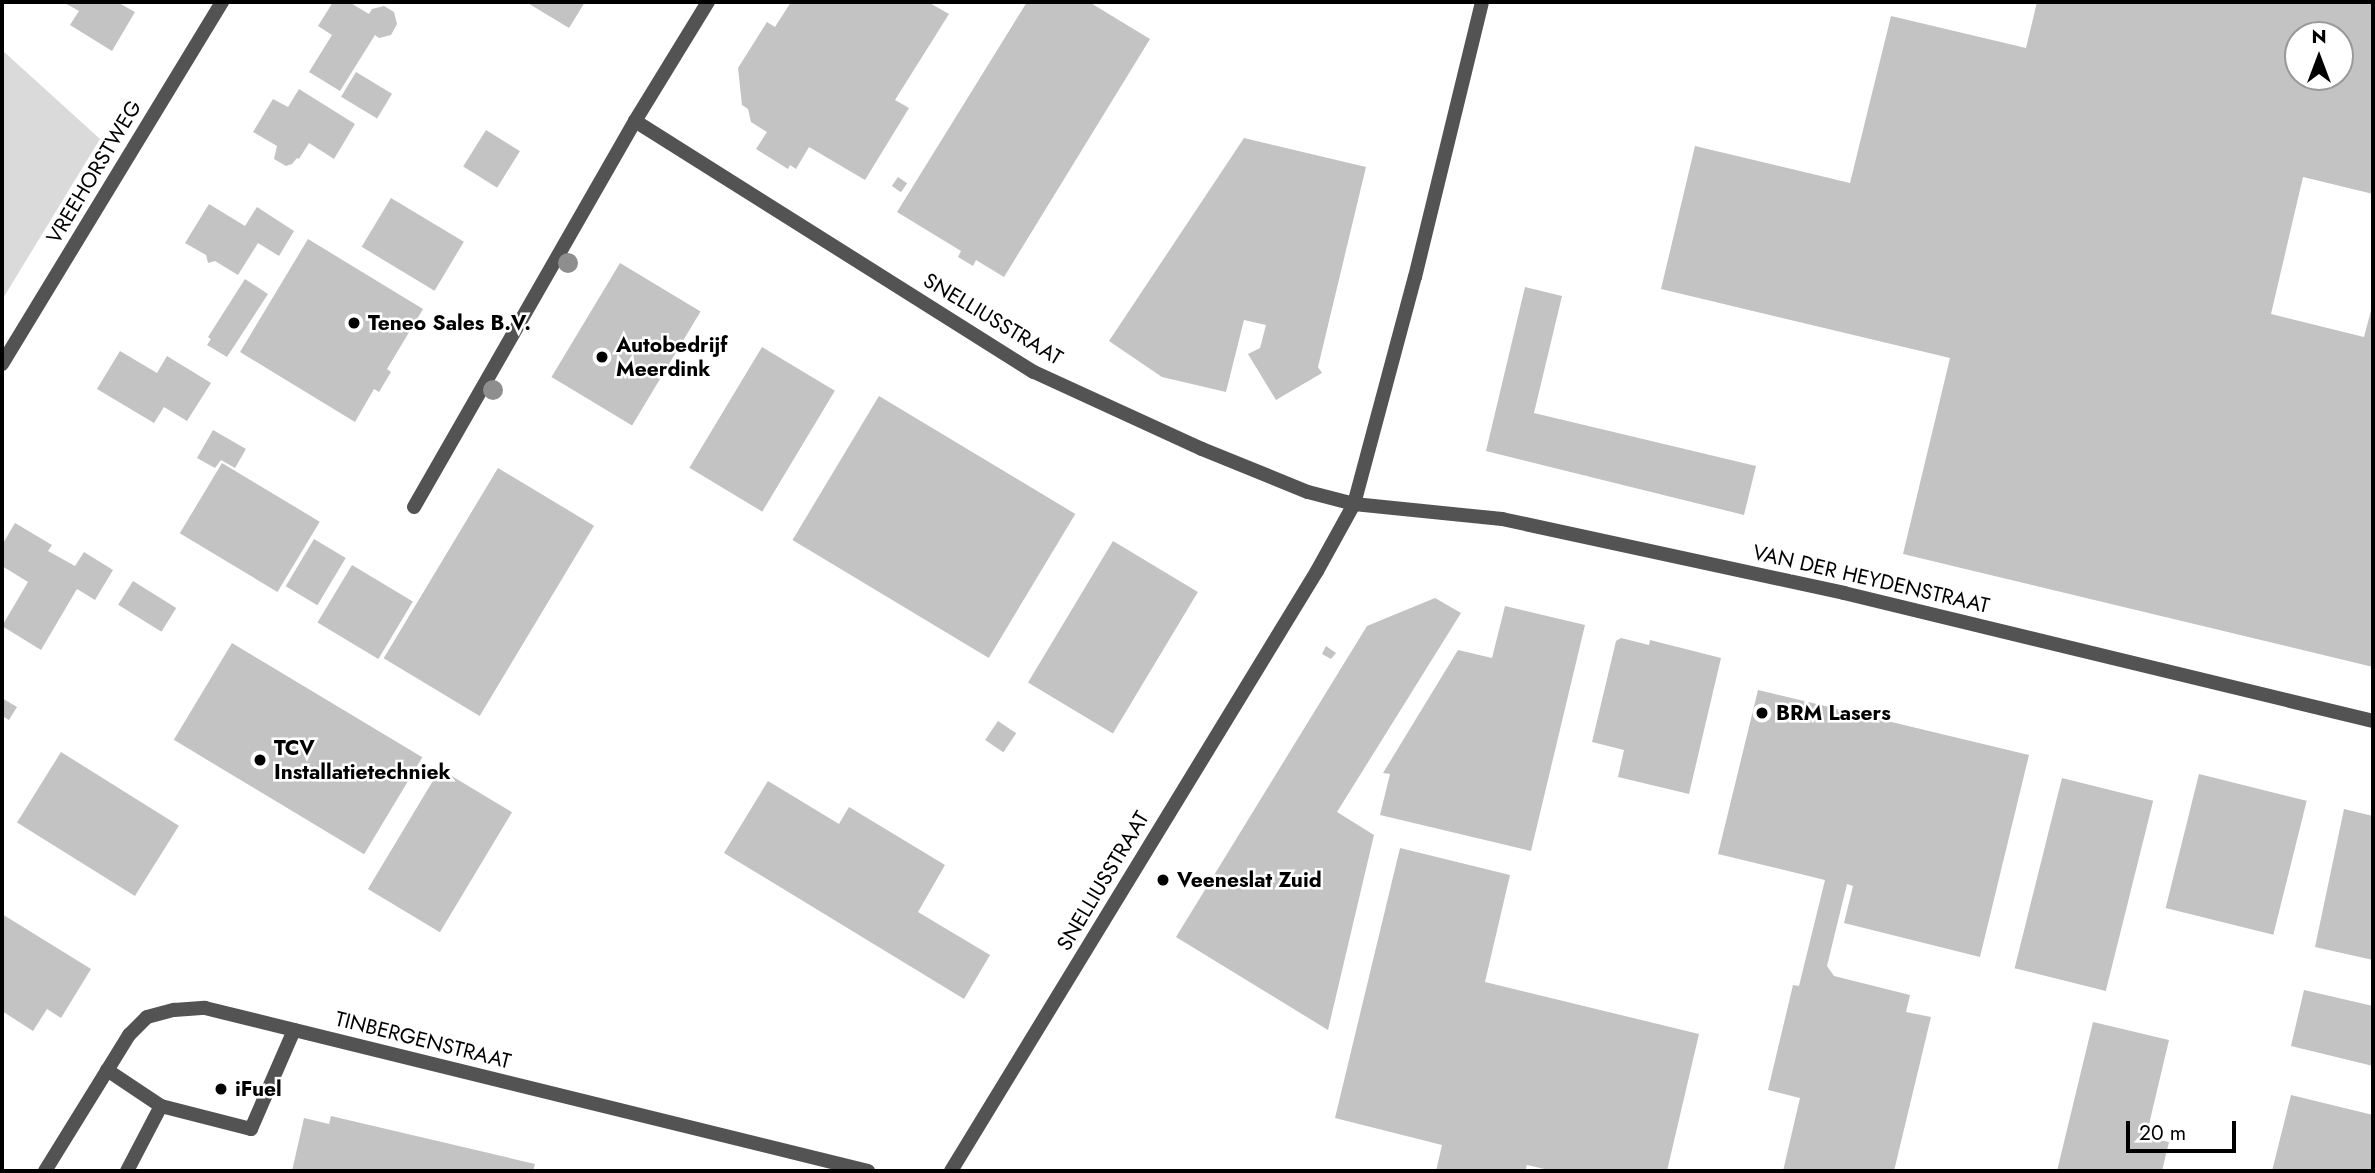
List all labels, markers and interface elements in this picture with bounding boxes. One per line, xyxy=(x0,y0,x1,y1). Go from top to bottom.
north arrow xyxy=(2284,21,2354,91)
text: N xyxy=(2311,23,2327,50)
street label: VREEHORSTWEG xyxy=(41,96,147,248)
street label: SNELLIUSSTRAAT xyxy=(919,268,1067,370)
place label: Teneo Sales B.V. xyxy=(368,310,531,336)
marker: Teneo Sales B.V. xyxy=(346,315,362,331)
place label: Autobedrijf Meerdink xyxy=(616,332,727,382)
marker: Autobedrijf Meerdink xyxy=(594,349,610,365)
street label: VAN DER HEYDENSTRAAT xyxy=(1750,539,1992,619)
place label: BRM Lasers xyxy=(1776,700,1891,726)
marker: BRM Lasers xyxy=(1754,705,1770,721)
place label: TCV Installatietechniek xyxy=(274,735,451,785)
marker: TCV Installatietechniek xyxy=(252,752,268,768)
street label: SNELLIUSSTRAAT xyxy=(1052,807,1154,955)
place label: Veeneslat Zuid xyxy=(1177,867,1322,893)
marker: Veeneslat Zuid xyxy=(1155,872,1171,888)
street label: TINBERGENSTRAAT xyxy=(333,1006,513,1074)
place label: iFuel xyxy=(235,1076,282,1102)
marker: iFuel xyxy=(213,1081,229,1097)
scale bar xyxy=(2130,1106,2240,1150)
text: 20 m xyxy=(2139,1118,2186,1148)

